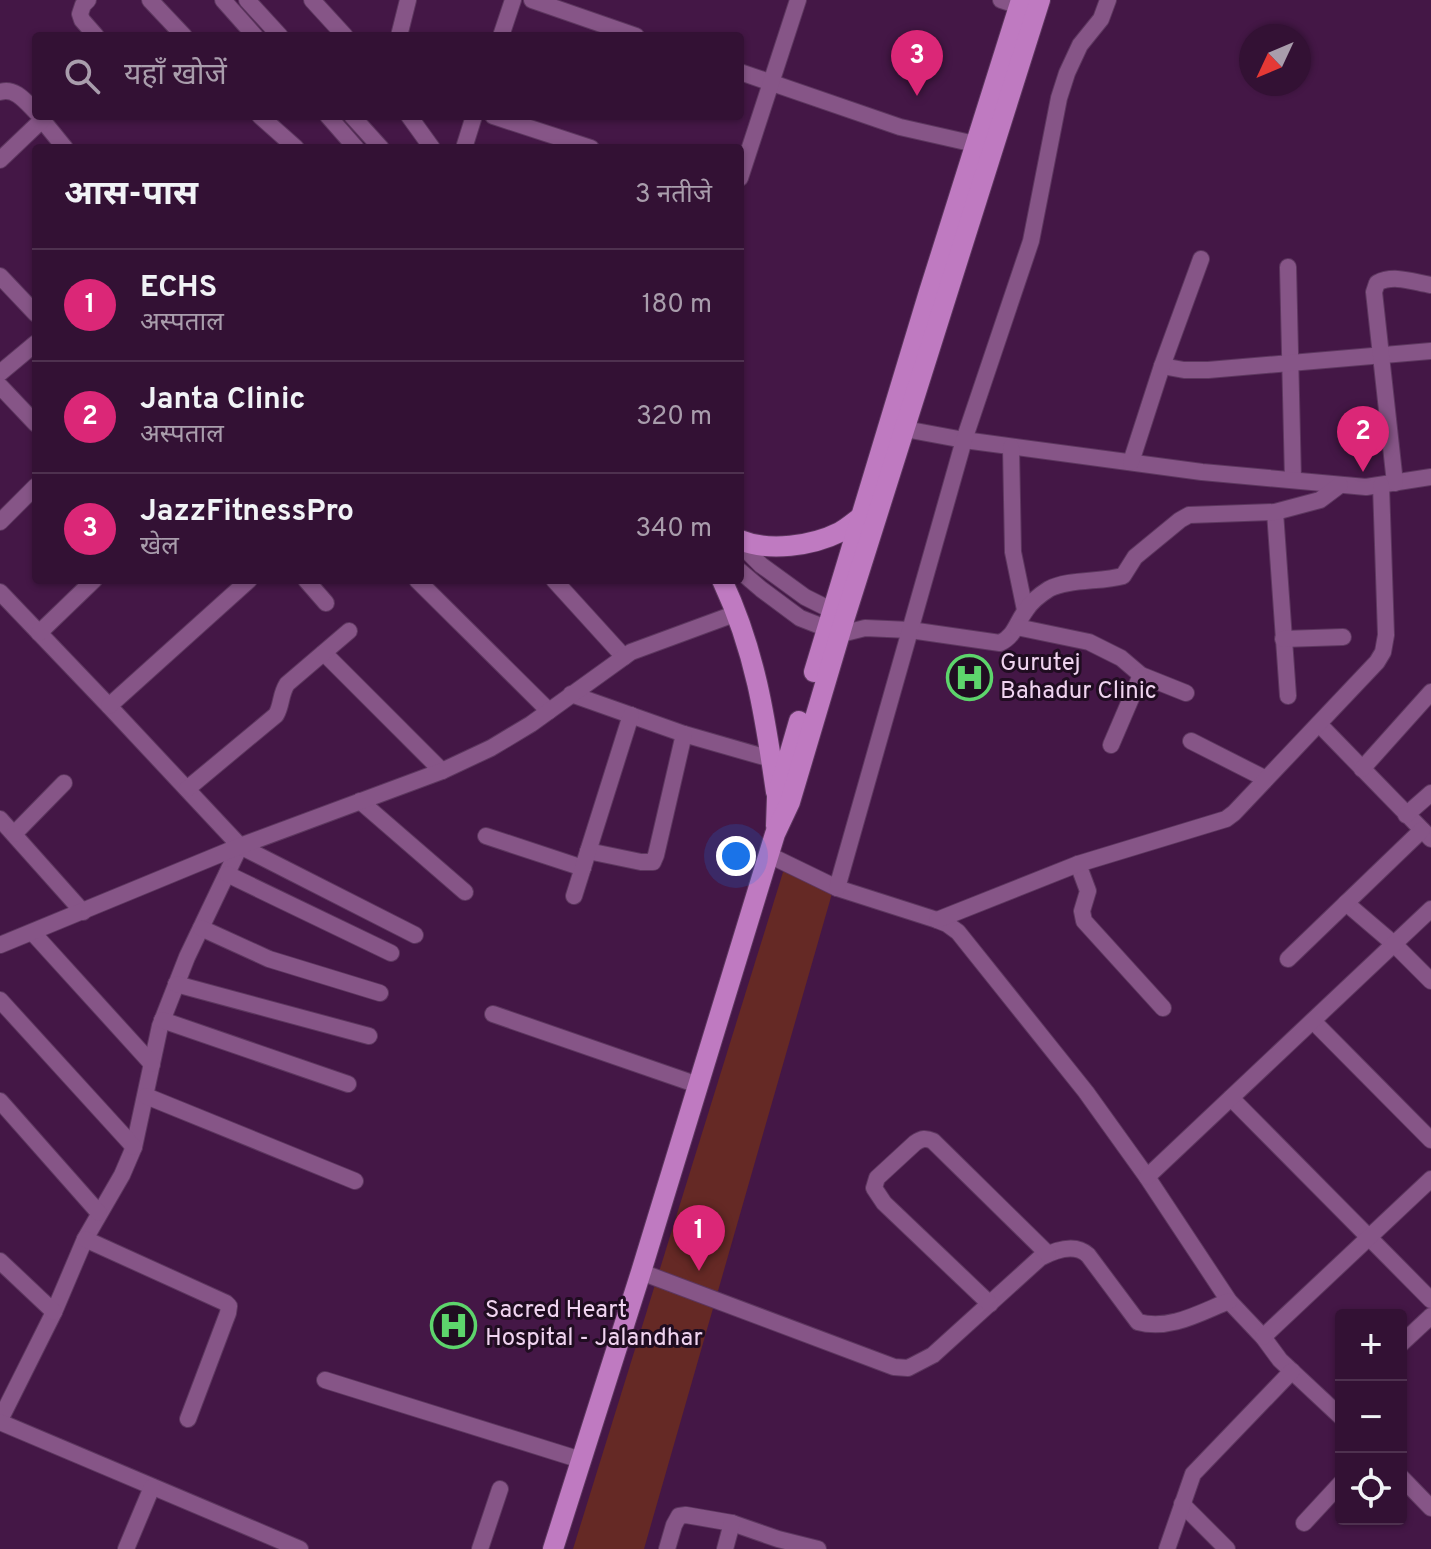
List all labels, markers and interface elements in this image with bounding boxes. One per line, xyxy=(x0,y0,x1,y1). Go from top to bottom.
north arrow xyxy=(1239,24,1311,96)
pin: 3 xyxy=(891,30,943,96)
search box xyxy=(32,32,744,120)
icon: search xyxy=(60,54,104,98)
text: यहाँ खोजें xyxy=(124,58,227,95)
text: आस-पास xyxy=(64,174,198,217)
text: 3 नतीजे xyxy=(635,179,712,212)
text: ECHS xyxy=(140,270,217,307)
text: 1 xyxy=(85,289,95,322)
text: 180 m xyxy=(642,289,712,322)
text: अस्पताल xyxy=(140,307,224,340)
text: Janta Clinic xyxy=(140,382,306,419)
text: 2 xyxy=(82,401,98,434)
text: 320 m xyxy=(636,401,712,434)
pin: 2 xyxy=(1337,406,1389,472)
text: अस्पताल xyxy=(140,419,224,452)
text: JazzFitnessPro xyxy=(140,494,354,531)
text: 3 xyxy=(82,513,98,546)
text: 340 m xyxy=(635,513,712,546)
text: खेल xyxy=(140,531,179,564)
place label: Gurutej Bahadur Clinic xyxy=(1000,649,1157,707)
hospital icon: Gurutej Bahadur Clinic xyxy=(945,654,993,702)
your location xyxy=(716,836,756,876)
pin: 1 xyxy=(673,1205,725,1271)
place label: Sacred Heart Hospital - Jalandhar xyxy=(485,1296,703,1354)
hospital icon: Sacred Heart Hospital - Jalandhar xyxy=(430,1301,478,1349)
map controls xyxy=(1335,1309,1407,1525)
button: + xyxy=(1335,1309,1407,1381)
button: − xyxy=(1335,1381,1407,1453)
button: locate xyxy=(1335,1453,1407,1525)

